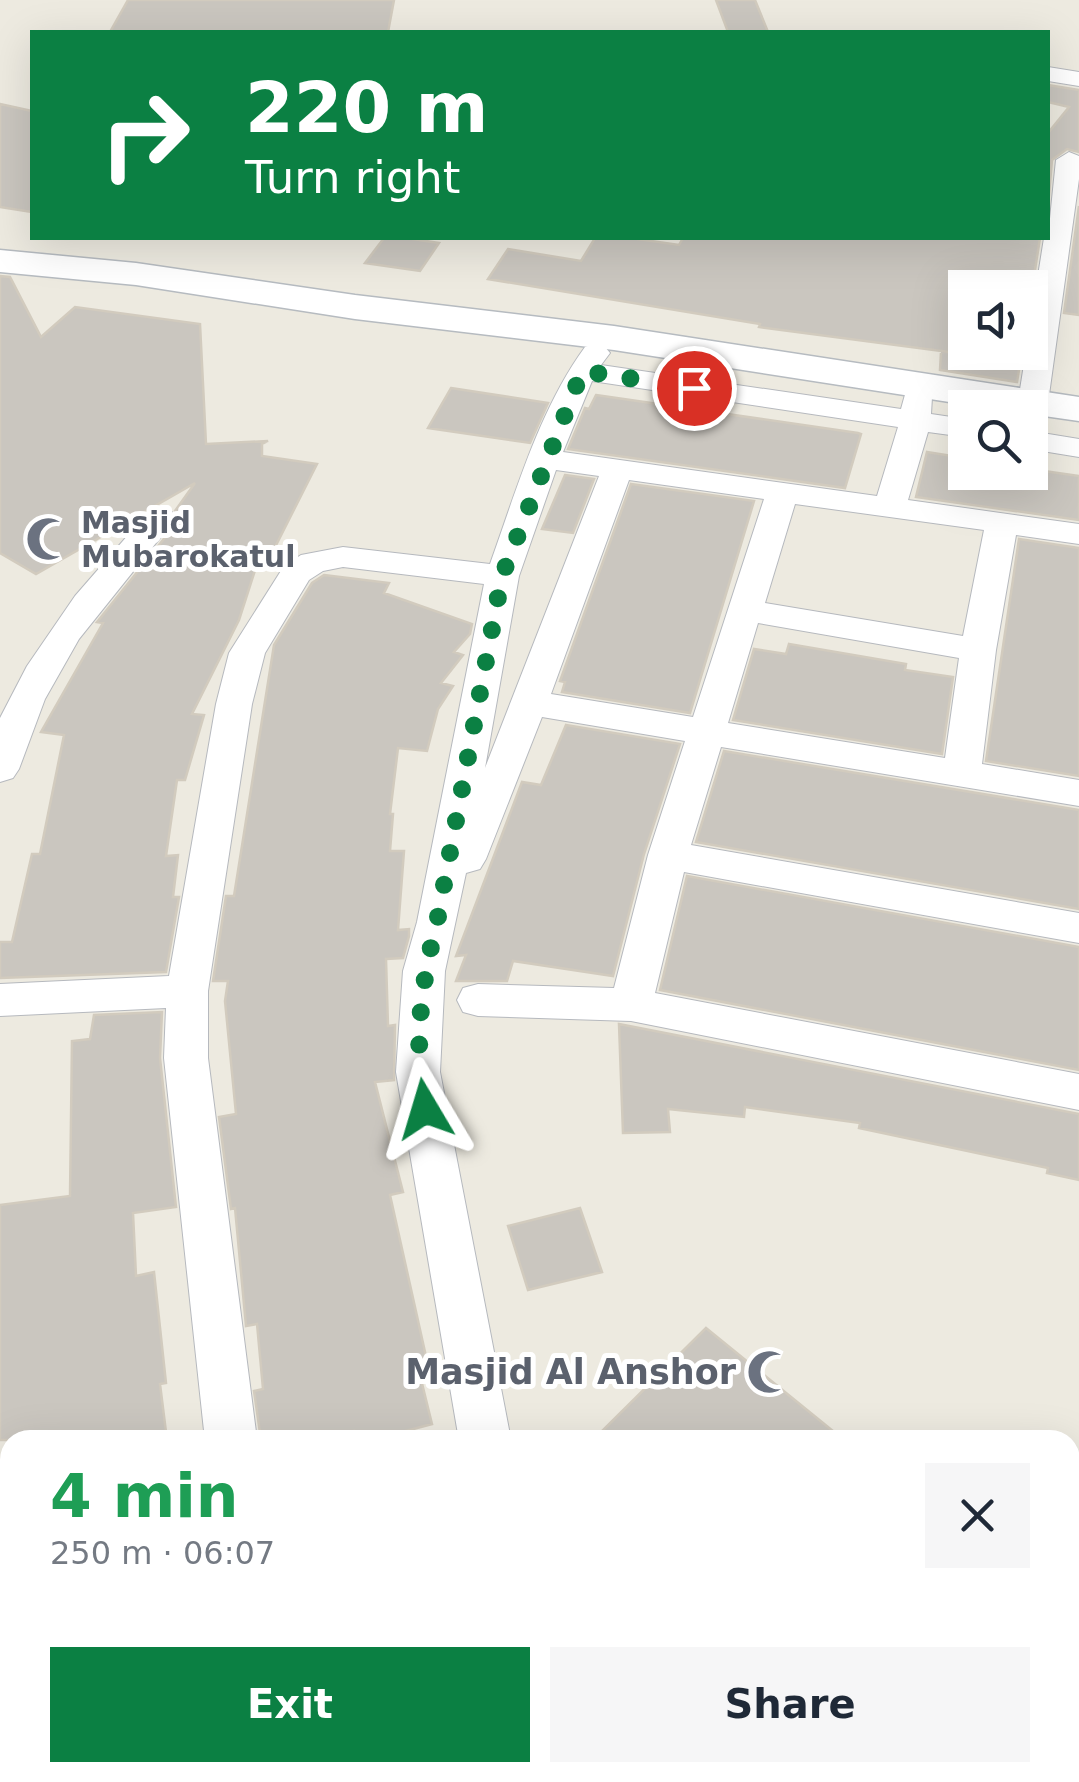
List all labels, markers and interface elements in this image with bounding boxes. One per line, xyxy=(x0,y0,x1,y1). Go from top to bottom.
text: 220 m xyxy=(245,67,488,149)
icon: right xyxy=(80,70,210,200)
text: Turn right xyxy=(245,151,460,204)
map controls xyxy=(948,270,1048,490)
button: sound xyxy=(948,270,1048,370)
pin xyxy=(652,346,737,431)
icon: arrive xyxy=(667,361,722,416)
button: search xyxy=(948,390,1048,490)
place label: Masjid Mubarokatul xyxy=(81,505,296,574)
mosque icon: Masjid Mubarokatul xyxy=(24,515,72,563)
position arrow xyxy=(373,1057,477,1161)
mosque icon: Masjid Al Anshor xyxy=(745,1348,793,1396)
place label: Masjid Al Anshor xyxy=(405,1352,737,1392)
text: 4 min xyxy=(50,1461,238,1531)
button: close xyxy=(925,1463,1030,1568)
text: 250 m · 06:07 xyxy=(50,1534,275,1572)
button: Exit xyxy=(50,1647,530,1762)
button: Share xyxy=(550,1647,1030,1762)

